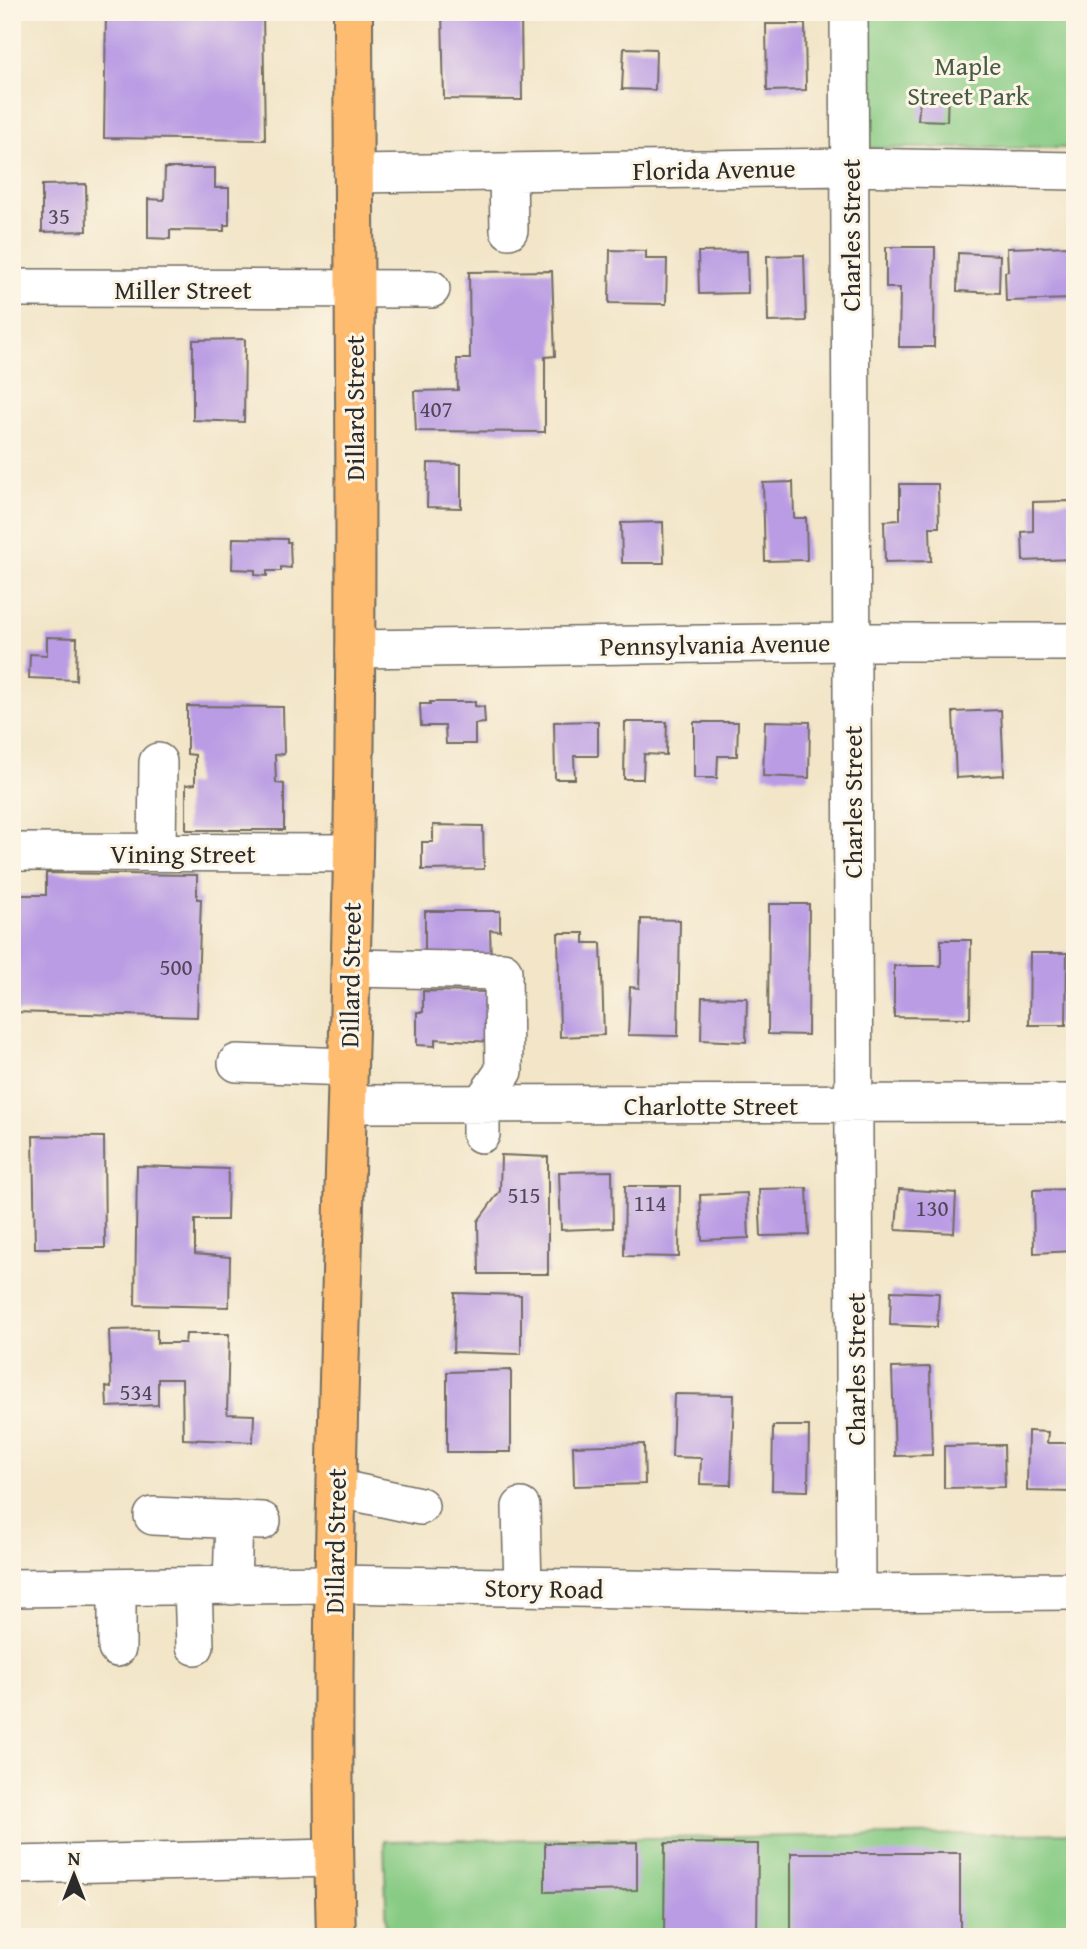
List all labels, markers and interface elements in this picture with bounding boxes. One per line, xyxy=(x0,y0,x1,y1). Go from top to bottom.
park label: Maple Street Park xyxy=(907,46,1030,115)
street label: Florida Avenue xyxy=(632,148,796,190)
street label: Charles Street xyxy=(831,158,870,312)
house number: 35 xyxy=(48,199,70,232)
street label: Miller Street xyxy=(114,270,252,309)
street label: Dillard Street xyxy=(335,335,374,481)
house number: 407 xyxy=(419,392,453,425)
street label: Pennsylvania Avenue xyxy=(599,622,831,666)
street label: Charles Street xyxy=(833,725,872,879)
street label: Vining Street xyxy=(110,834,256,873)
street label: Dillard Street xyxy=(329,902,371,1048)
house number: 500 xyxy=(159,950,193,983)
street label: Charlotte Street xyxy=(624,1086,798,1125)
house number: 515 xyxy=(507,1178,541,1211)
house number: 114 xyxy=(633,1186,667,1219)
house number: 130 xyxy=(915,1191,949,1224)
street label: Charles Street xyxy=(836,1292,875,1446)
house number: 534 xyxy=(119,1375,153,1408)
street label: Dillard Street xyxy=(314,1468,356,1614)
street label: Story Road xyxy=(484,1567,604,1609)
north arrow xyxy=(38,1840,108,1910)
text: N xyxy=(68,1844,81,1872)

